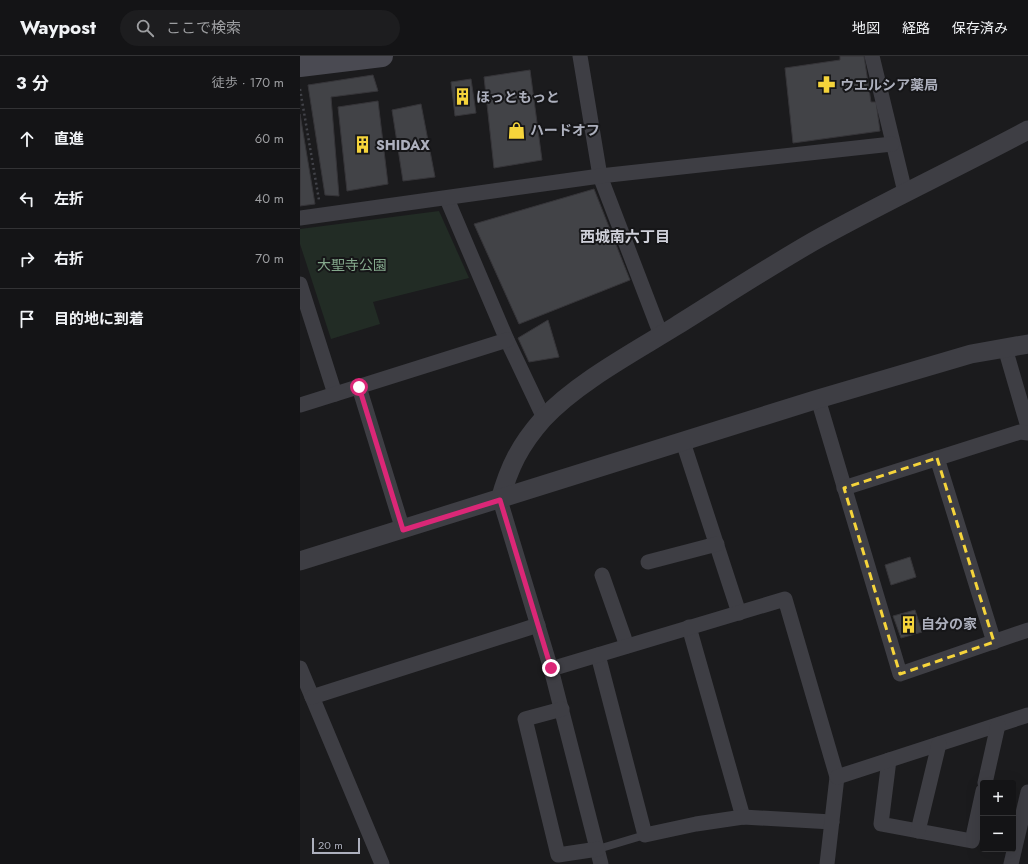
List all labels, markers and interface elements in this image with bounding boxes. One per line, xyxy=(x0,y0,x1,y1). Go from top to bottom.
search box xyxy=(120,10,400,46)
text: Waypost xyxy=(20,14,96,41)
icon: search xyxy=(134,17,156,39)
text: ここで検索 xyxy=(166,17,241,39)
text: 地図 xyxy=(852,18,880,38)
text: 経路 xyxy=(902,18,930,38)
text: 保存済み xyxy=(952,18,1008,38)
text: 3 分 xyxy=(16,71,49,95)
text: 徒歩 · 170 m xyxy=(212,73,284,92)
pharmacy icon: ウエルシア薬局 xyxy=(817,75,837,95)
place label: ウエルシア薬局 xyxy=(840,75,938,95)
building icon: ほっともっと xyxy=(453,87,473,107)
place label: ほっともっと xyxy=(476,87,560,107)
shop icon: ハードオフ xyxy=(507,120,527,140)
place label: ハードオフ xyxy=(530,120,600,140)
icon: ahead xyxy=(16,128,38,150)
text: 直進 xyxy=(54,128,84,150)
text: 60 m xyxy=(255,129,284,148)
building icon: SHIDAX xyxy=(353,135,373,155)
place label: SHIDAX xyxy=(376,135,430,155)
icon: left xyxy=(16,188,38,210)
text: 左折 xyxy=(54,188,84,210)
text: 40 m xyxy=(255,189,284,208)
district label: 西城南六丁目 xyxy=(580,226,670,248)
icon: right xyxy=(16,248,38,270)
text: 右折 xyxy=(54,248,84,270)
text: 70 m xyxy=(255,249,284,268)
park label: 大聖寺公園 xyxy=(317,255,387,275)
icon: arrive xyxy=(16,308,38,330)
text: 目的地に到着 xyxy=(54,308,144,330)
route start xyxy=(350,378,368,396)
building icon: 自分の家 xyxy=(898,614,918,634)
place label: 自分の家 xyxy=(921,614,977,634)
route end xyxy=(542,659,560,677)
map controls xyxy=(980,780,1016,852)
button: + xyxy=(980,780,1016,816)
button: − xyxy=(980,816,1016,852)
scale bar xyxy=(312,836,360,855)
text: 20 m xyxy=(318,837,343,853)

